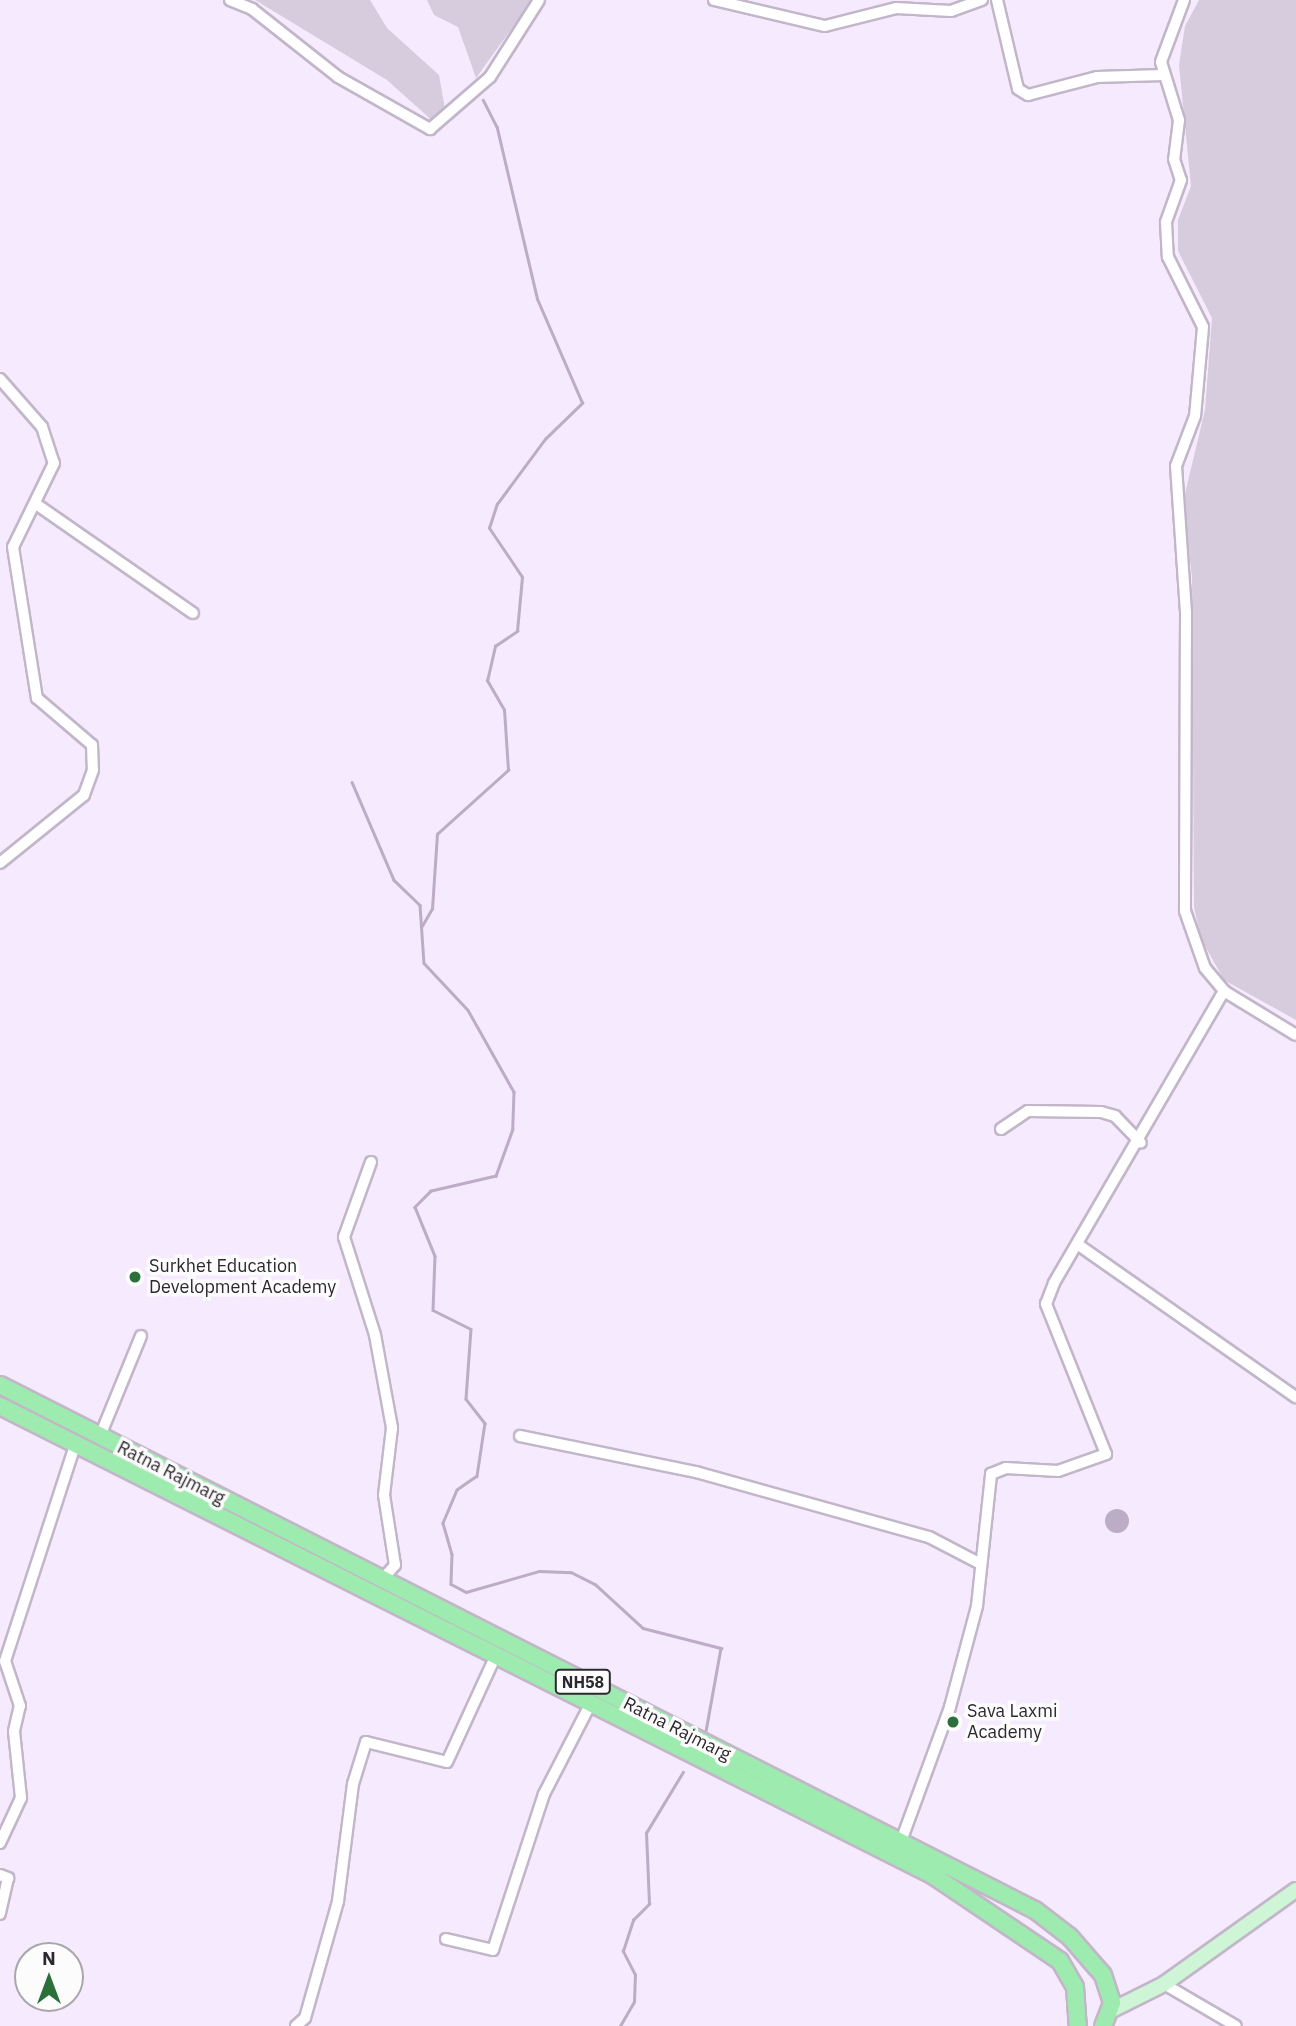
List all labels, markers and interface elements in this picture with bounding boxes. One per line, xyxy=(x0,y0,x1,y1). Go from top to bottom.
place label: Surkhet Education Development Academy xyxy=(149,1256,336,1298)
marker: Surkhet Education Development Academy xyxy=(127,1269,143,1285)
street label: Ratna Rajmarg xyxy=(114,1437,228,1509)
road number: NH58 xyxy=(553,1670,613,1694)
street label: Ratna Rajmarg xyxy=(620,1693,734,1765)
place label: Sava Laxmi Academy xyxy=(967,1701,1057,1744)
marker: Sava Laxmi Academy xyxy=(945,1714,961,1730)
north arrow xyxy=(14,1942,84,2012)
text: N xyxy=(42,1946,56,1970)

